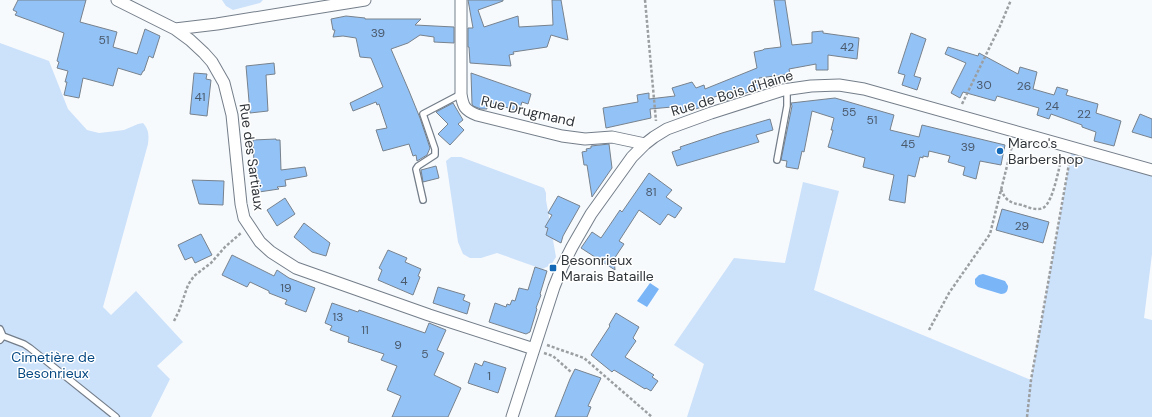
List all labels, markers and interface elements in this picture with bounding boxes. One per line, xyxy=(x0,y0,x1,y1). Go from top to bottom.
house number: 39 xyxy=(371,25,385,41)
house number: 51 xyxy=(98,32,110,48)
house number: 42 xyxy=(840,39,854,55)
street label: Rue de Bois d'Haine xyxy=(669,66,795,120)
house number: 30 xyxy=(976,77,992,93)
house number: 26 xyxy=(1017,78,1031,94)
house number: 41 xyxy=(194,89,206,105)
street label: Rue Drugmand xyxy=(479,91,577,131)
house number: 24 xyxy=(1045,98,1059,114)
street label: Rue des Sartiaux xyxy=(236,102,268,212)
house number: 55 xyxy=(842,104,856,120)
house number: 22 xyxy=(1077,106,1091,122)
house number: 51 xyxy=(866,112,878,128)
place label: Marco's Barbershop xyxy=(1008,134,1084,168)
house number: 45 xyxy=(901,136,915,152)
house number: 39 xyxy=(961,139,975,155)
marker: Marco's Barbershop xyxy=(995,146,1005,156)
house number: 81 xyxy=(646,184,656,200)
house number: 29 xyxy=(1015,218,1029,234)
place label: Besonrieux Marais Bataille xyxy=(561,251,654,285)
marker: Besonrieux Marais Bataille xyxy=(548,263,558,273)
house number: 4 xyxy=(400,273,408,289)
house number: 19 xyxy=(280,280,292,296)
house number: 13 xyxy=(333,309,343,325)
house number: 11 xyxy=(361,322,369,338)
house number: 9 xyxy=(394,337,402,353)
house number: 5 xyxy=(421,346,429,362)
park label: Cimetière de Besonrieux xyxy=(11,348,95,382)
house number: 1 xyxy=(487,368,491,384)

